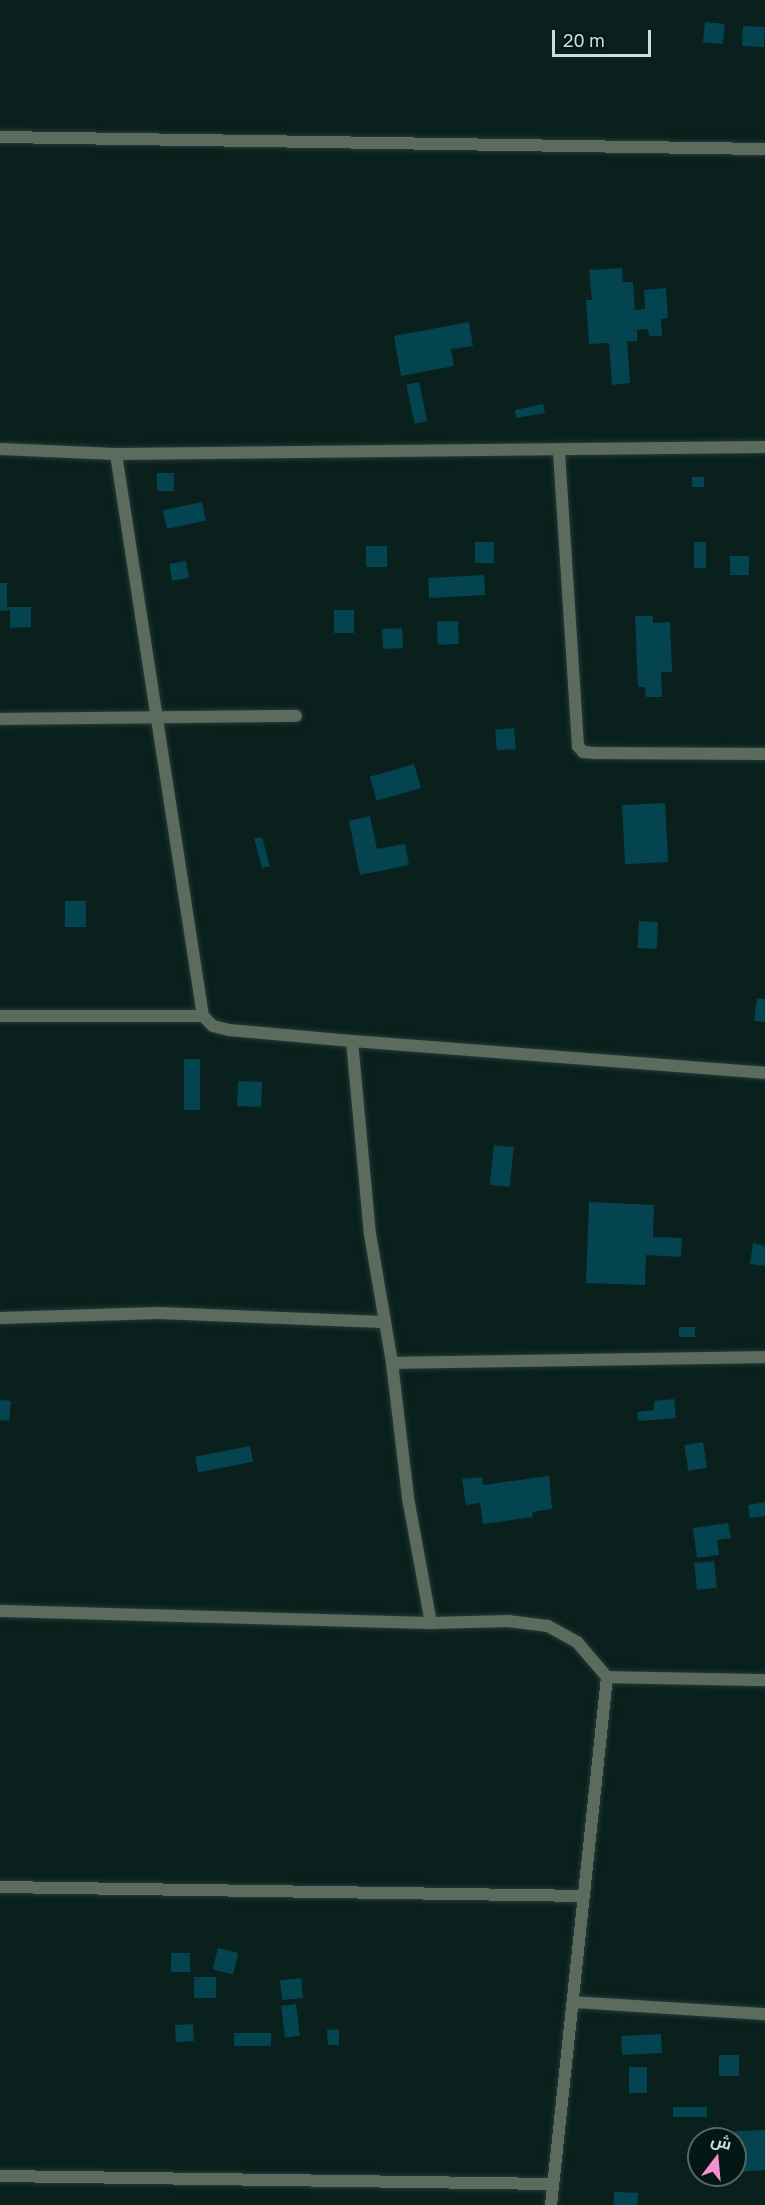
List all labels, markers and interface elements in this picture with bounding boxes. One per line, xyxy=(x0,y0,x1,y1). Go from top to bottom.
scale bar xyxy=(555,18,654,56)
text: 20 m xyxy=(563,29,605,51)
north arrow xyxy=(687,2127,747,2187)
text: ش xyxy=(709,2129,734,2154)

